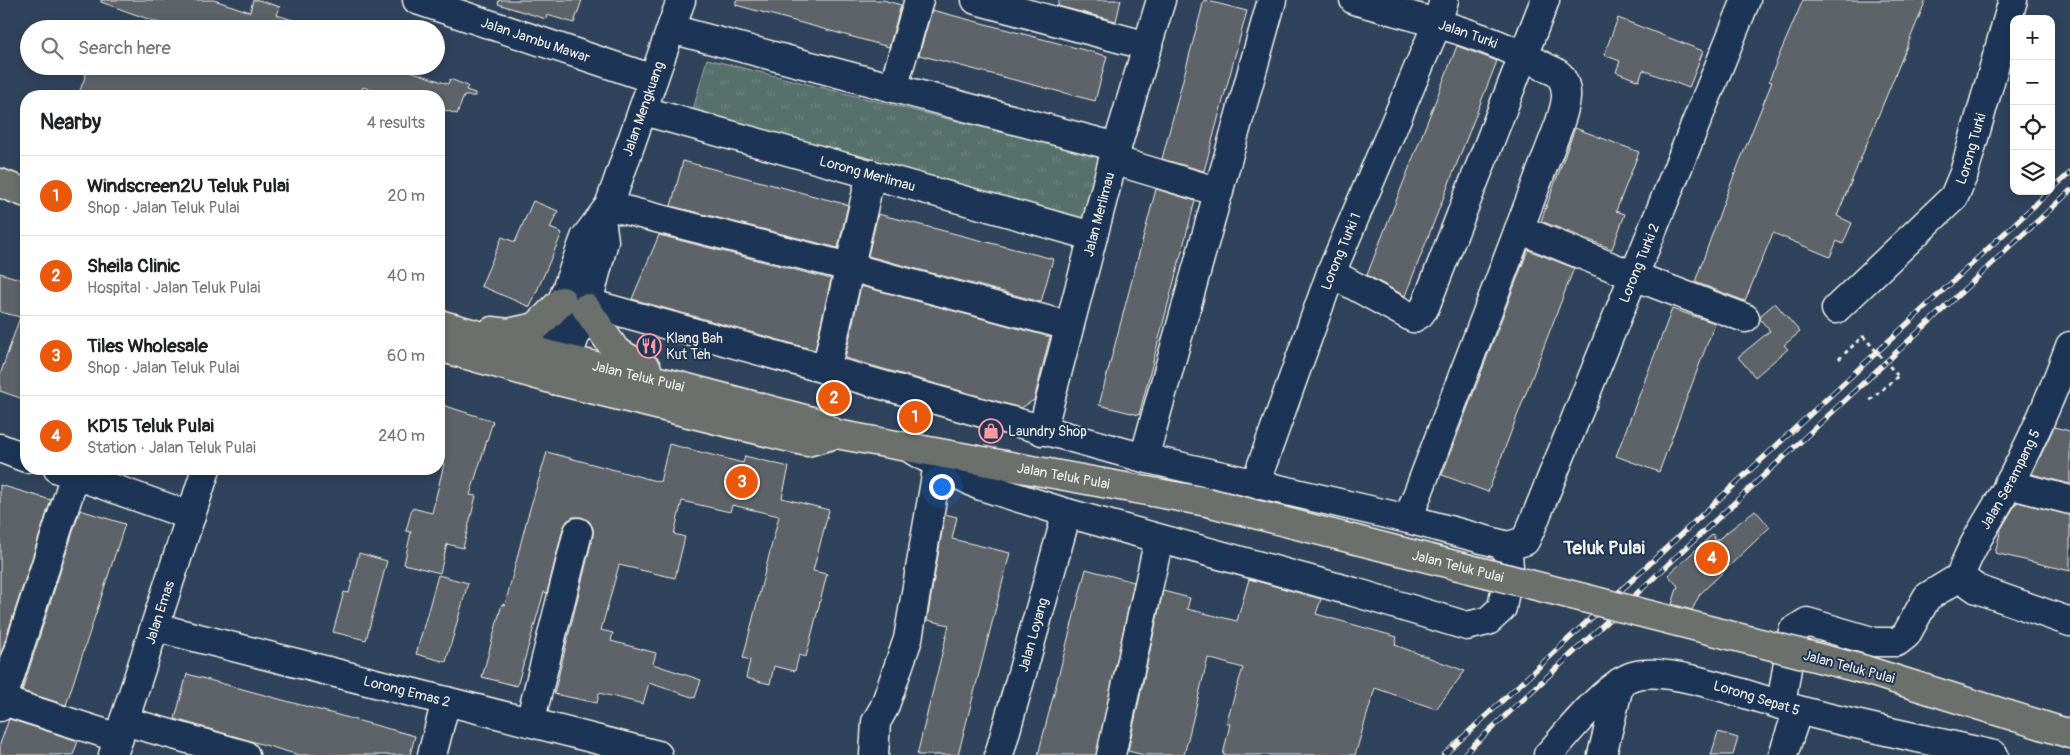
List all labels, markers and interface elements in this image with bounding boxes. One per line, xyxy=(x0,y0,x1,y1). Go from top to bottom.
street label: Jalan Jambu Mawar xyxy=(479,14,592,66)
map controls xyxy=(2010,15,2055,195)
button: + xyxy=(2010,15,2055,60)
street label: Jalan Turki xyxy=(1436,16,1501,52)
search box xyxy=(20,20,445,75)
icon: search xyxy=(38,34,66,62)
text: Search here xyxy=(78,36,171,60)
street label: Jalan Mengkuang xyxy=(619,59,667,158)
button: − xyxy=(2010,60,2055,105)
button: locate xyxy=(2010,105,2055,150)
text: Nearby xyxy=(40,109,101,136)
street label: Lorong Turki xyxy=(1952,111,1989,187)
text: 4 results xyxy=(367,113,425,133)
button: layers xyxy=(2010,150,2055,195)
street label: Lorong Merlimau xyxy=(818,152,917,195)
street label: Jalan Merlimau xyxy=(1080,170,1118,258)
text: Windscreen2U Teluk Pulai xyxy=(87,174,289,198)
text: 1 xyxy=(53,186,59,206)
text: 20 m xyxy=(387,186,425,206)
text: Shop · Jalan Teluk Pulai xyxy=(87,198,239,218)
street label: Lorong Turki 1 xyxy=(1317,210,1364,292)
street label: Lorong Turki 2 xyxy=(1615,221,1663,305)
text: Sheila Clinic xyxy=(87,254,180,278)
text: 2 xyxy=(52,266,60,286)
text: 40 m xyxy=(387,266,425,286)
text: Hospital · Jalan Teluk Pulai xyxy=(87,278,260,298)
place label: Klang Bah Kut Teh xyxy=(666,330,723,363)
restaurant icon: Klang Bah Kut Teh xyxy=(636,333,662,359)
text: Tiles Wholesale xyxy=(87,334,208,358)
text: 3 xyxy=(52,346,60,366)
text: 60 m xyxy=(387,346,425,366)
street label: Jalan Teluk Pulai xyxy=(591,357,687,395)
text: Shop · Jalan Teluk Pulai xyxy=(87,358,239,378)
pin: 2 xyxy=(818,379,850,417)
pin: 1 xyxy=(899,398,931,436)
text: KD15 Teluk Pulai xyxy=(87,414,214,438)
shop icon: Laundry Shop xyxy=(978,418,1004,444)
place label: Laundry Shop xyxy=(1008,423,1087,440)
text: 4 xyxy=(51,426,61,446)
text: 240 m xyxy=(378,426,425,446)
street label: Jalan Serampang 5 xyxy=(1976,426,2043,532)
text: Station · Jalan Teluk Pulai xyxy=(87,438,256,458)
street label: Jalan Teluk Pulai xyxy=(1016,459,1112,493)
pin: 3 xyxy=(726,463,758,501)
your location xyxy=(929,474,955,500)
district label: Teluk Pulai xyxy=(1562,536,1645,560)
pin: 4 xyxy=(1696,539,1728,577)
street label: Jalan Teluk Pulai xyxy=(1410,546,1506,586)
street label: Jalan Emas xyxy=(141,578,178,646)
street label: Jalan Loyang xyxy=(1014,596,1051,674)
street label: Jalan Teluk Pulai xyxy=(1801,647,1897,687)
street label: Lorong Emas 2 xyxy=(362,672,452,710)
street label: Lorong Sepat 5 xyxy=(1712,676,1802,719)

